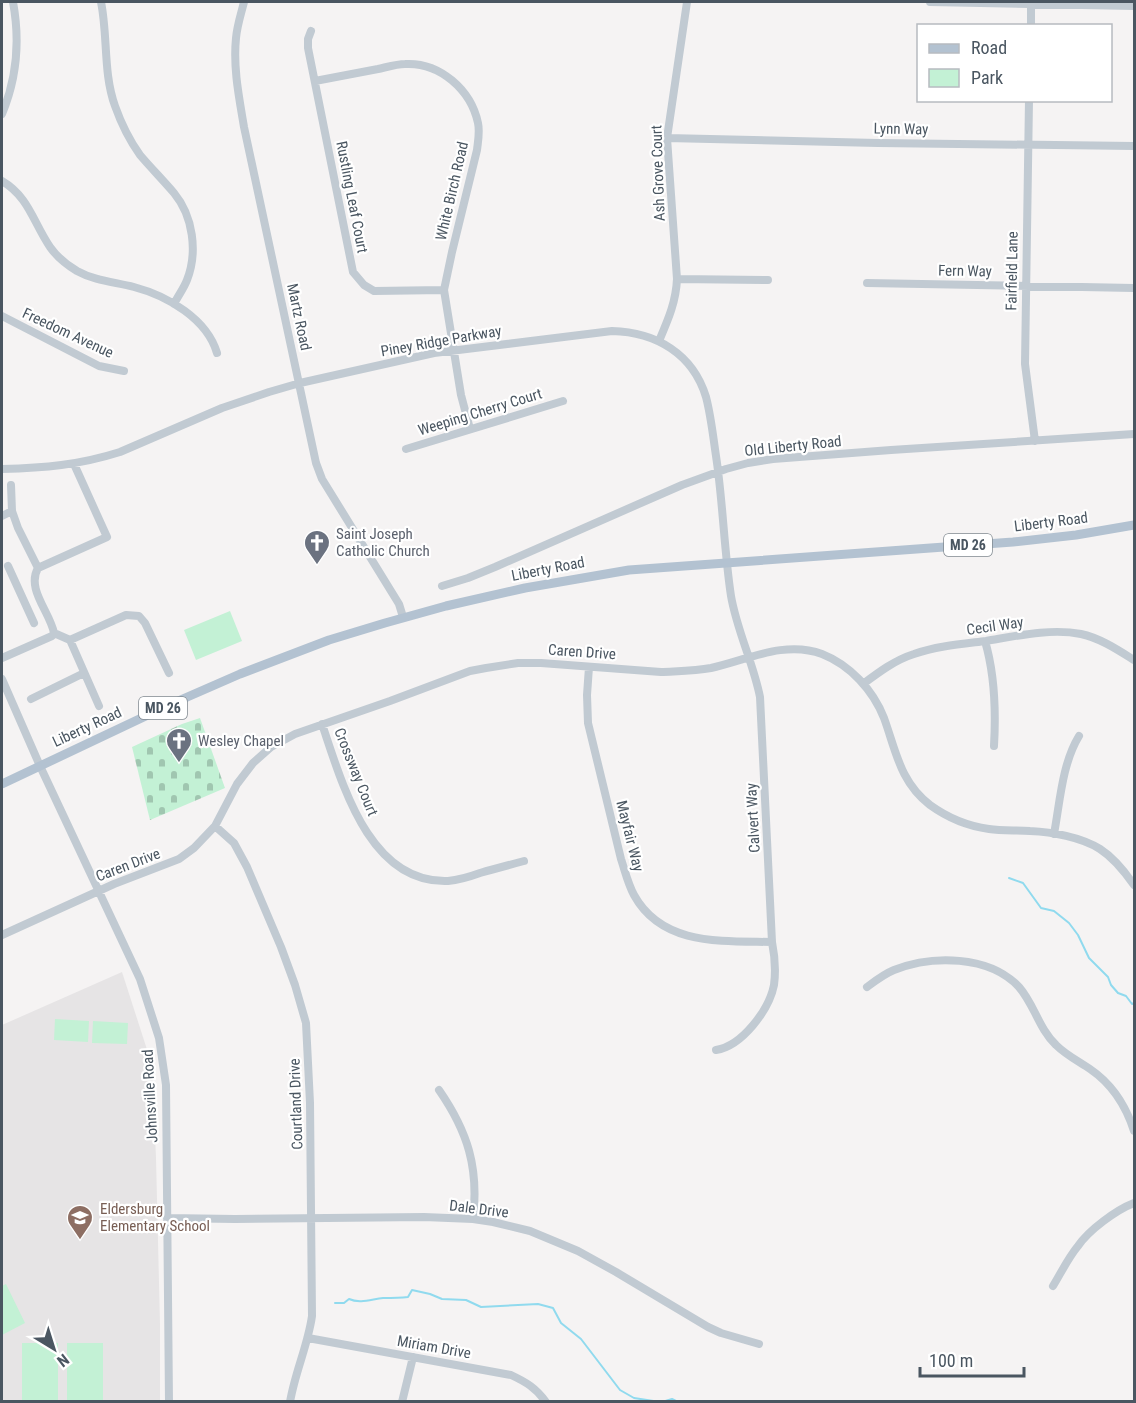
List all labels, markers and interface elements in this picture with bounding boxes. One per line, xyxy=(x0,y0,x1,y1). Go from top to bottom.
legend xyxy=(917,24,1112,102)
text: Road xyxy=(971,37,1007,58)
text: Park xyxy=(971,67,1003,88)
street label: Lynn Way xyxy=(873,120,929,138)
street label: Ash Grove Court xyxy=(647,125,669,221)
street label: Rustling Leaf Court xyxy=(332,139,372,255)
street label: White Birch Road xyxy=(432,140,472,242)
street label: Fairfield Lane xyxy=(1002,231,1022,311)
street label: Fern Way xyxy=(938,262,992,280)
street label: Martz Road xyxy=(283,282,315,352)
street label: Freedom Avenue xyxy=(20,304,116,362)
street label: Piney Ridge Parkway xyxy=(379,322,503,360)
street label: Weeping Cherry Court xyxy=(416,385,544,439)
street label: Old Liberty Road xyxy=(744,432,842,460)
street label: Liberty Road xyxy=(1013,509,1089,535)
place label: Saint Joseph Catholic Church xyxy=(336,525,430,560)
church icon: Saint Joseph Catholic Church xyxy=(302,528,332,566)
road number: MD 26 xyxy=(944,534,992,556)
street label: Liberty Road xyxy=(510,553,586,585)
street label: Cecil Way xyxy=(965,613,1025,639)
street label: Caren Drive xyxy=(548,641,616,663)
road number: MD 26 xyxy=(139,697,187,719)
street label: Liberty Road xyxy=(50,703,124,751)
street label: Crossway Court xyxy=(330,725,382,819)
church icon: Wesley Chapel xyxy=(164,726,194,764)
place label: Wesley Chapel xyxy=(198,732,284,750)
street label: Calvert Way xyxy=(742,783,764,853)
street label: Mayfair Way xyxy=(612,799,648,873)
street label: Caren Drive xyxy=(93,844,163,886)
street label: Johnsville Road xyxy=(139,1049,161,1143)
street label: Courtland Drive xyxy=(285,1058,307,1150)
street label: Dale Drive xyxy=(448,1196,510,1222)
place label: Eldersburg Elementary School xyxy=(100,1200,210,1235)
school or university icon: Eldersburg Elementary School xyxy=(65,1203,95,1241)
north arrow xyxy=(24,1319,84,1379)
street label: Miriam Drive xyxy=(396,1332,472,1362)
scale bar xyxy=(920,1340,1024,1378)
text: N xyxy=(53,1350,73,1371)
text: 100 m xyxy=(929,1350,973,1371)

